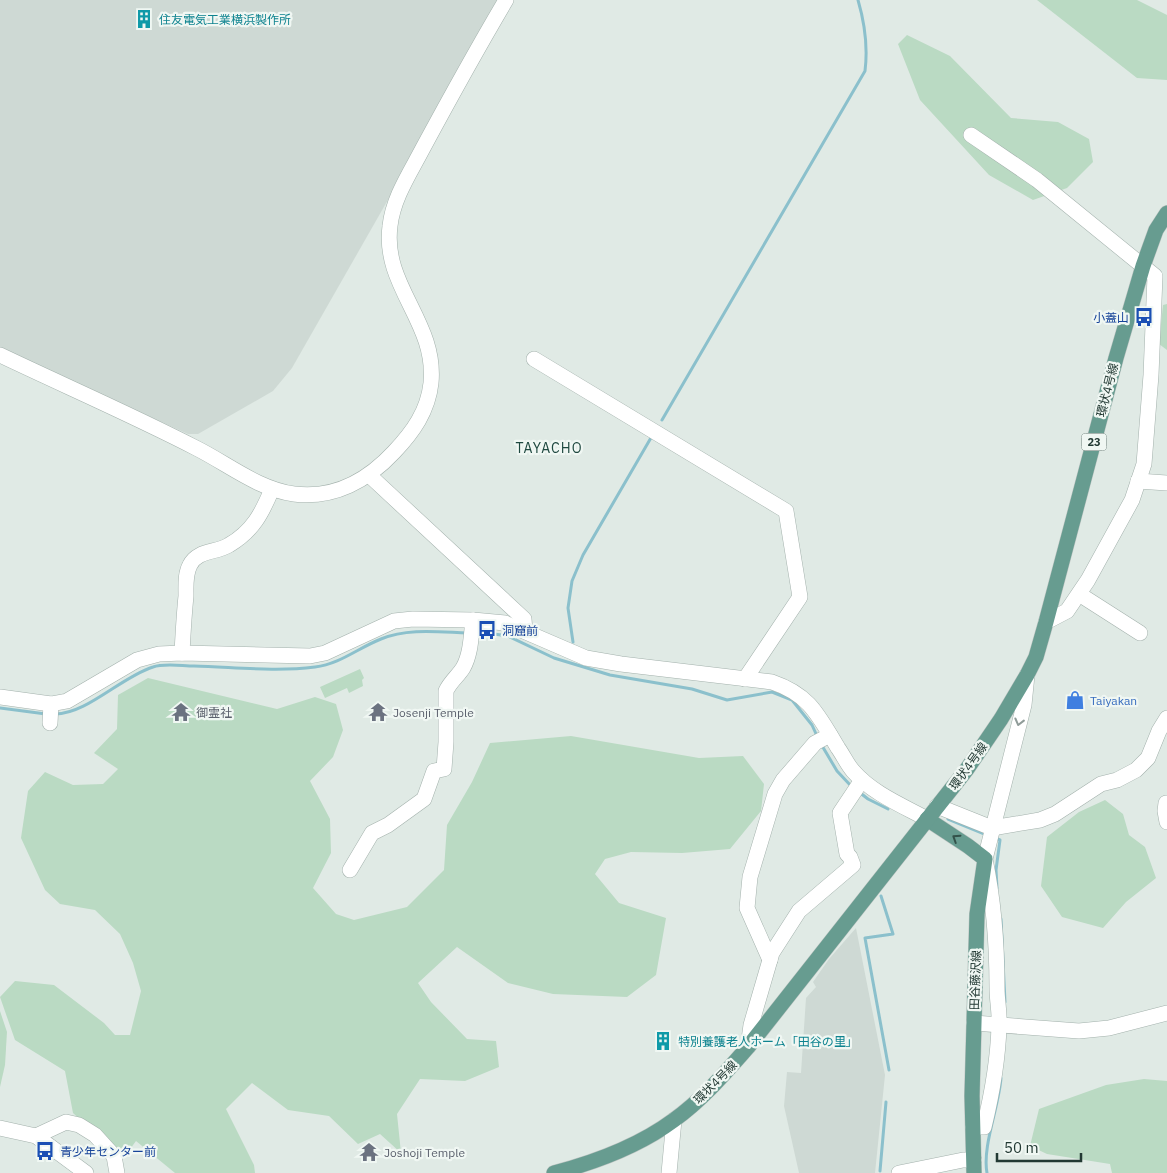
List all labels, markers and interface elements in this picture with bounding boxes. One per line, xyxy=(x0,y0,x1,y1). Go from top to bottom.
building icon: 住友電気工業横浜製作所 xyxy=(133,8,155,30)
place label: 住友電気工業横浜製作所 xyxy=(159,12,291,27)
bus stop icon: 小蓋山 xyxy=(1133,306,1155,328)
place label: 小蓋山 xyxy=(1093,310,1129,325)
street label: 環状4号線 xyxy=(1093,361,1121,419)
road number: 23 xyxy=(1082,434,1106,451)
district label: TAYACHO xyxy=(515,439,583,457)
bus stop icon: 洞窟前 xyxy=(476,619,498,641)
place label: 洞窟前 xyxy=(502,623,538,638)
shop icon: Taiyakan xyxy=(1064,689,1086,711)
place label: Taiyakan xyxy=(1090,693,1137,708)
temple icon: 御霊社 xyxy=(170,701,192,723)
temple icon: Josenji Temple xyxy=(367,701,389,723)
place label: 御霊社 xyxy=(196,705,232,720)
place label: Josenji Temple xyxy=(393,705,474,720)
one-way arrow xyxy=(1014,718,1025,727)
street label: 環状4号線 xyxy=(946,739,990,793)
one-way arrow xyxy=(953,835,962,844)
street label: 田谷藤沢線 xyxy=(966,950,984,1010)
building icon: 特別養護老人ホーム「田谷の里」 xyxy=(652,1030,674,1052)
place label: 特別養護老人ホーム「田谷の里」 xyxy=(678,1034,858,1049)
street label: 環状4号線 xyxy=(690,1057,740,1107)
scale bar xyxy=(997,1130,1081,1162)
text: 50 m xyxy=(1004,1138,1039,1157)
bus stop icon: 青少年センター前 xyxy=(34,1140,56,1162)
temple icon: Joshoji Temple xyxy=(358,1141,380,1163)
place label: 青少年センター前 xyxy=(60,1144,156,1159)
place label: Joshoji Temple xyxy=(384,1145,465,1160)

